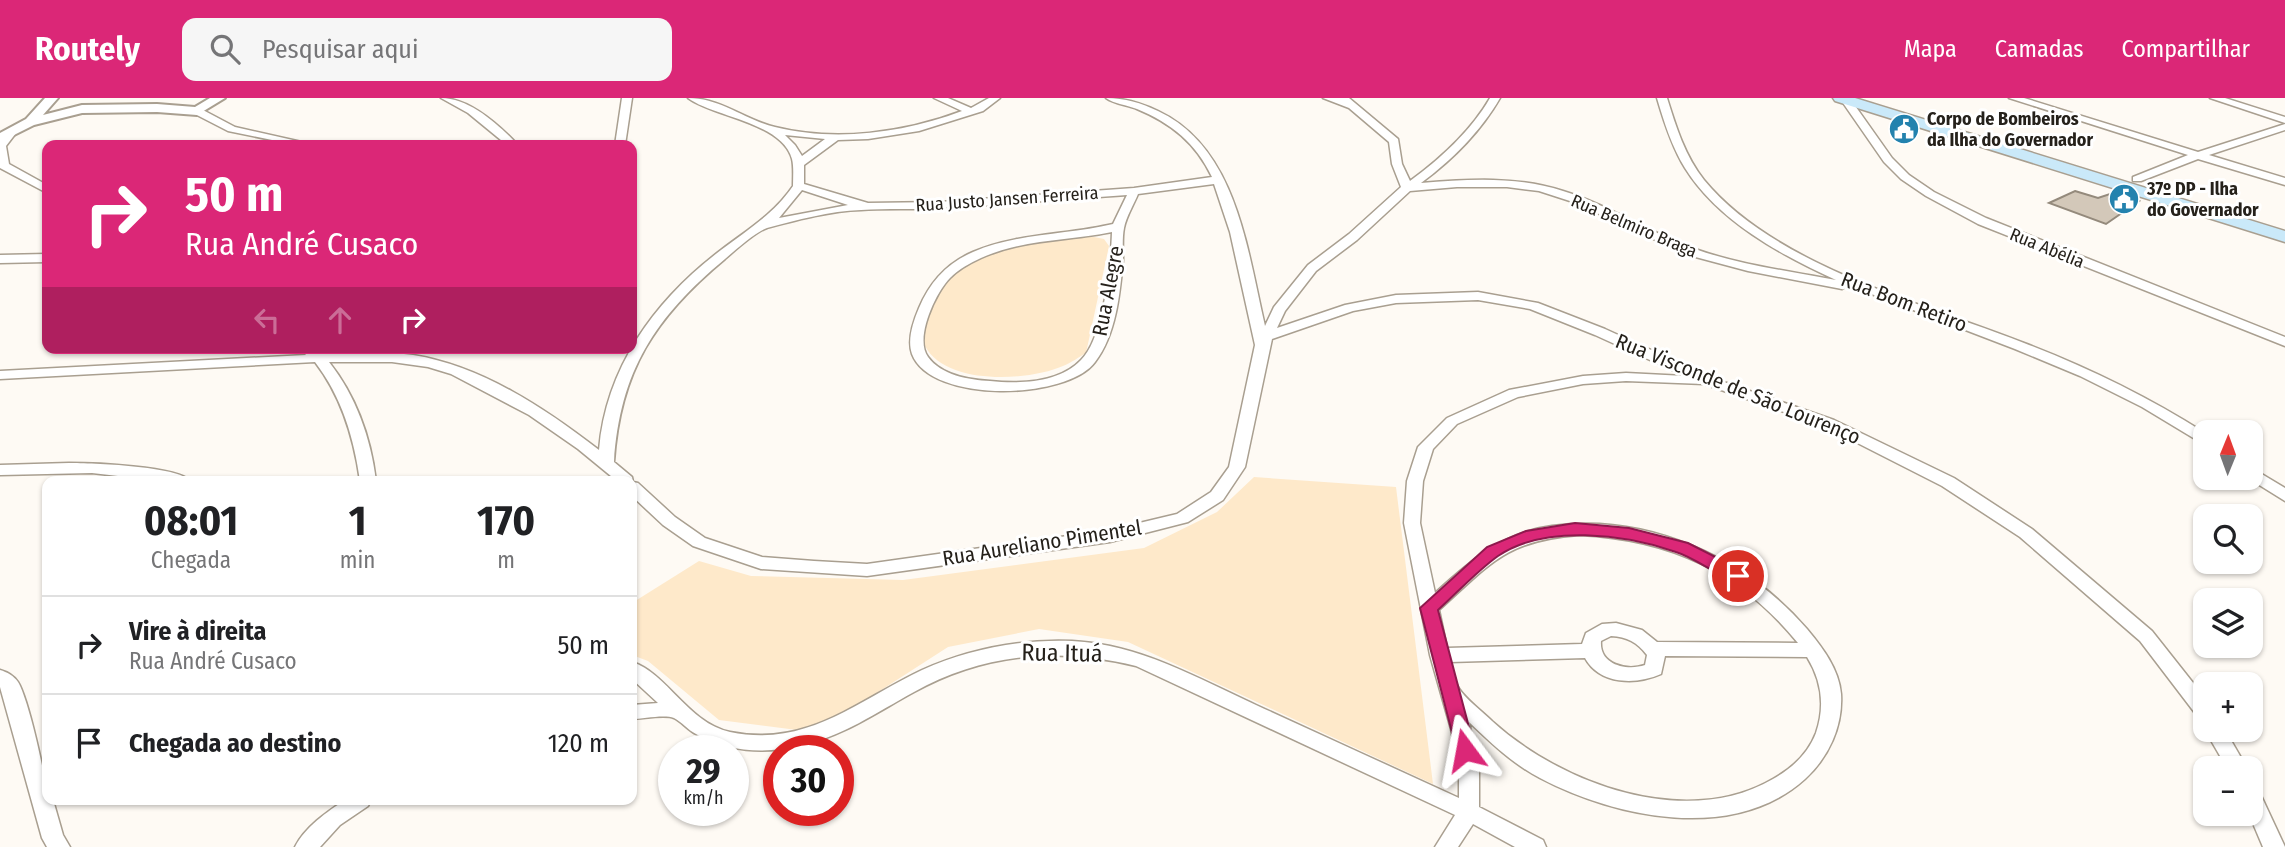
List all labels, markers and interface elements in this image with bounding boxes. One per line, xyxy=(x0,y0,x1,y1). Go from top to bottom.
search box xyxy=(182,18,672,81)
text: Routely xyxy=(35,29,140,69)
icon: search xyxy=(206,30,244,68)
text: Pesquisar aqui xyxy=(262,34,418,65)
text: Mapa xyxy=(1904,35,1957,63)
text: Camadas xyxy=(1995,35,2084,63)
text: Compartilhar xyxy=(2122,35,2250,63)
place label: Corpo de Bombeiros da Ilha do Governador xyxy=(1927,108,2093,151)
public building icon: Corpo de Bombeiros da Ilha do Governador xyxy=(1887,112,1921,146)
text: 50 m xyxy=(185,165,283,224)
icon: right xyxy=(70,168,161,259)
place label: 37º DP - Ilha do Governador xyxy=(2146,178,2259,221)
street label: Rua Justo Jansen Ferreira xyxy=(915,182,1099,216)
public building icon: 37º DP - Ilha do Governador xyxy=(2107,182,2141,216)
street label: Rua Belmiro Braga xyxy=(1568,190,1700,263)
street label: Rua Abélia xyxy=(2007,223,2088,273)
text: Rua André Cusaco xyxy=(185,225,418,263)
street label: Rua Alegre xyxy=(1087,244,1129,338)
street label: Rua Bom Retiro xyxy=(1837,266,1971,338)
icon: left xyxy=(248,301,286,339)
icon: ahead xyxy=(321,301,359,339)
icon: right xyxy=(394,301,432,339)
street label: Rua Visconde de São Lourenço xyxy=(1612,328,1864,450)
north arrow xyxy=(2193,420,2263,490)
map controls xyxy=(2193,420,2263,826)
text: 08:01 xyxy=(144,496,238,546)
text: 1 xyxy=(349,496,367,546)
text: 170 xyxy=(477,496,535,546)
button: search xyxy=(2193,504,2263,574)
street label: Rua Aureliano Pimentel xyxy=(941,514,1144,572)
text: Chegada xyxy=(151,546,231,574)
text: min xyxy=(340,546,375,574)
text: m xyxy=(497,546,515,574)
pin xyxy=(1708,546,1768,606)
icon: arrive xyxy=(1719,557,1757,595)
button: layers xyxy=(2193,588,2263,658)
text: Vire à direita xyxy=(129,616,267,647)
icon: right xyxy=(70,626,108,664)
text: 50 m xyxy=(557,630,609,661)
street label: Rua Ituá xyxy=(1021,638,1103,668)
text: Rua André Cusaco xyxy=(129,647,297,675)
button: + xyxy=(2193,672,2263,742)
position arrow xyxy=(1428,713,1502,787)
icon: arrive xyxy=(70,724,108,762)
text: Chegada ao destino xyxy=(129,728,341,759)
text: 120 m xyxy=(548,728,609,759)
speed limit sign: 30 xyxy=(763,735,854,826)
text: 29 xyxy=(686,750,721,792)
button: − xyxy=(2193,756,2263,826)
text: km/h xyxy=(683,787,724,809)

